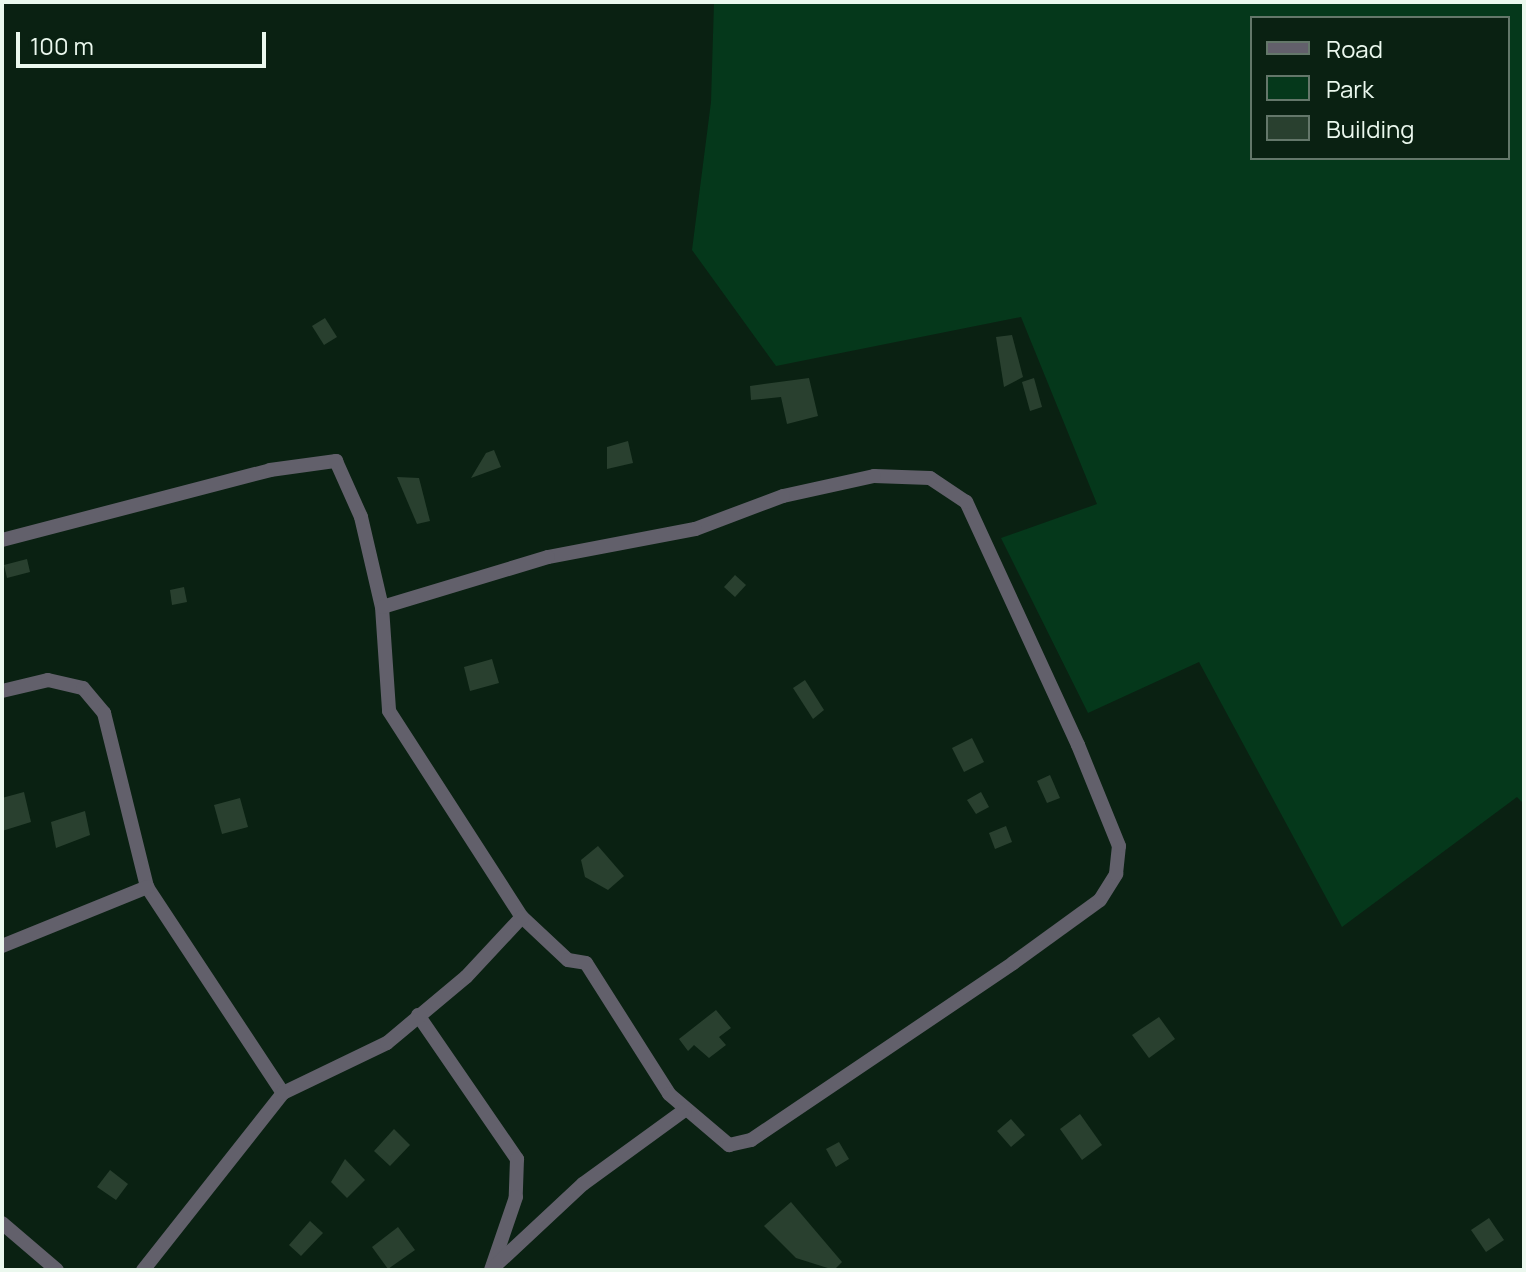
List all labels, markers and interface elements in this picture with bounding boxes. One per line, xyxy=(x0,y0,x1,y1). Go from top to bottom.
scale bar xyxy=(20,16,270,66)
legend xyxy=(1250,16,1510,160)
text: 100 m xyxy=(30,29,94,62)
text: Road xyxy=(1326,32,1383,65)
text: Park xyxy=(1326,72,1374,105)
text: Building xyxy=(1326,112,1414,145)

